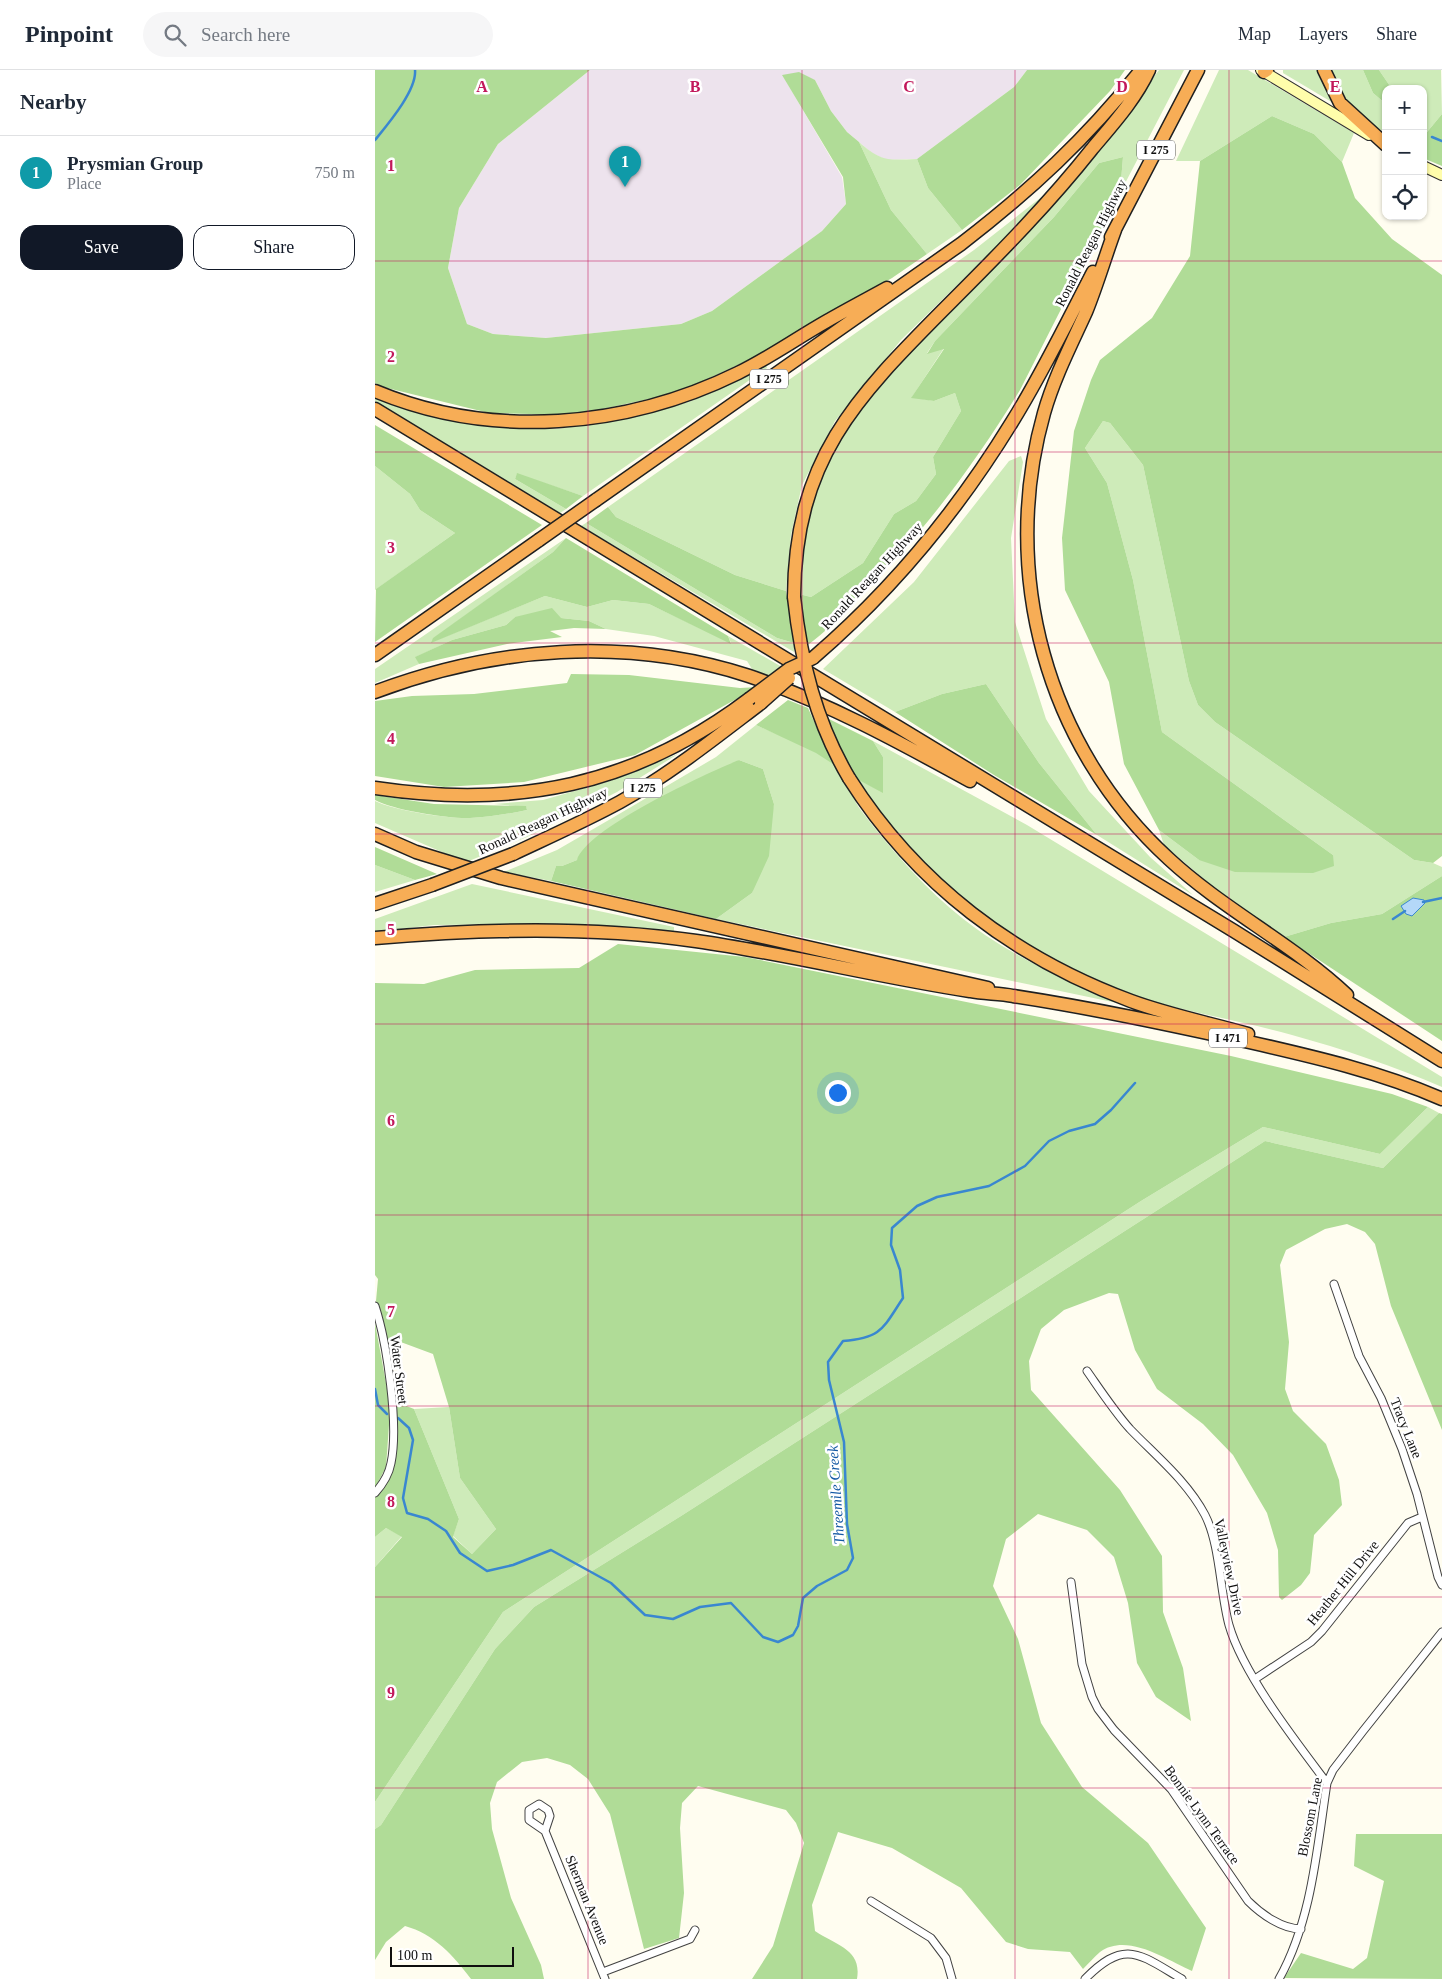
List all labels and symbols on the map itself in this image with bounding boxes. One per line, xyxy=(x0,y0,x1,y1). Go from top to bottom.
text: A xyxy=(476,78,488,95)
text: B xyxy=(690,78,701,95)
text: C xyxy=(903,78,915,95)
text: D xyxy=(1116,78,1128,95)
text: E xyxy=(1330,78,1340,95)
road number: I 275 xyxy=(1137,140,1175,160)
pin: 1 xyxy=(609,146,641,187)
text: 1 xyxy=(387,157,395,174)
street label: Ronald Reagan Highway xyxy=(1052,177,1130,309)
text: 2 xyxy=(387,348,395,365)
road number: I 275 xyxy=(750,370,788,388)
street label: Ronald Reagan Highway xyxy=(819,519,925,633)
text: 3 xyxy=(387,539,395,556)
text: 4 xyxy=(387,730,395,747)
road number: I 275 xyxy=(624,778,662,798)
street label: Ronald Reagan Highway xyxy=(476,784,610,858)
text: 5 xyxy=(387,921,395,938)
road number: I 471 xyxy=(1209,1028,1247,1048)
your location xyxy=(825,1080,851,1106)
text: 6 xyxy=(387,1112,395,1129)
text: 7 xyxy=(387,1303,395,1320)
street label: Water Street xyxy=(387,1335,411,1405)
street label: Tracy Lane xyxy=(1387,1396,1425,1460)
water label: Threemile Creek xyxy=(825,1445,847,1545)
text: 8 xyxy=(387,1493,395,1510)
street label: Valleyview Drive xyxy=(1211,1517,1247,1617)
street label: Heather Hill Drive xyxy=(1304,1537,1382,1629)
text: 9 xyxy=(387,1684,395,1701)
street label: Bonnie Lynn Terrace xyxy=(1161,1763,1243,1867)
street label: Blossom Lane xyxy=(1295,1776,1325,1858)
street label: Sherman Avenue xyxy=(562,1853,612,1947)
scale bar xyxy=(390,1944,514,1967)

